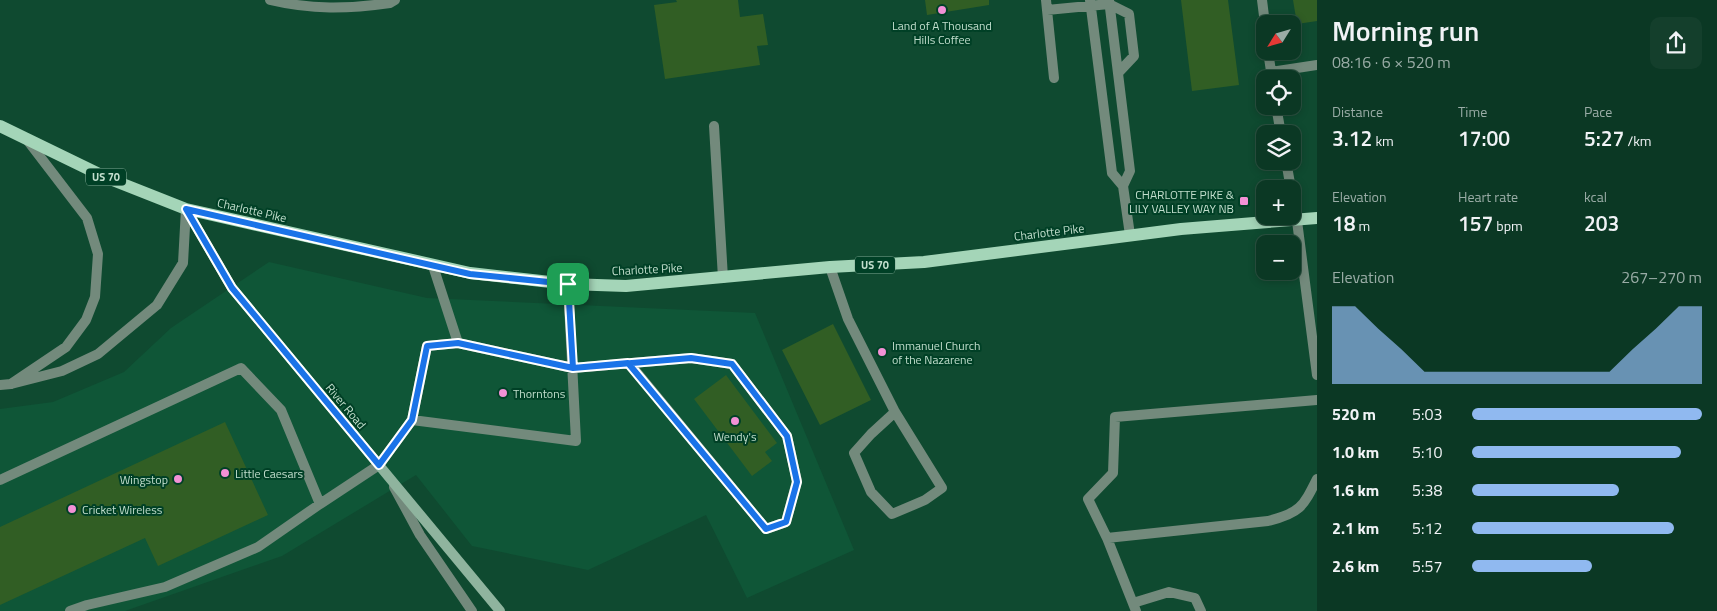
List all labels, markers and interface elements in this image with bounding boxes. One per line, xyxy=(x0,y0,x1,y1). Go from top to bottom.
marker: Land of A Thousand Hills Coffee xyxy=(936,4,948,16)
text: Morning run xyxy=(1332,9,1479,52)
north arrow xyxy=(1256,15,1301,60)
map controls xyxy=(1256,15,1301,280)
place label: Land of A Thousand Hills Coffee xyxy=(892,16,992,49)
button: share xyxy=(1650,17,1702,69)
text: 08:16 · 6 × 520 m xyxy=(1332,50,1451,74)
button: locate xyxy=(1256,70,1301,115)
text: Distance xyxy=(1332,101,1383,122)
text: Time xyxy=(1458,101,1487,122)
text: Pace xyxy=(1584,101,1612,122)
text: 3.12 xyxy=(1332,122,1372,154)
text: 17:00 xyxy=(1458,122,1510,154)
text: 5:27 xyxy=(1584,122,1624,154)
button: layers xyxy=(1256,125,1301,170)
text: km xyxy=(1372,130,1394,151)
text: /km xyxy=(1624,130,1652,151)
road number: US 70 xyxy=(86,168,126,186)
button: + xyxy=(1256,180,1301,225)
place label: CHARLOTTE PIKE & LILY VALLEY WAY NB xyxy=(1129,185,1235,218)
text: Elevation xyxy=(1332,186,1386,207)
text: Heart rate xyxy=(1458,186,1518,207)
text: kcal xyxy=(1584,186,1607,207)
street label: Charlotte Pike xyxy=(215,193,289,227)
marker: CHARLOTTE PIKE & LILY VALLEY WAY NB xyxy=(1238,195,1250,207)
text: 18 xyxy=(1332,207,1356,239)
text: 157 xyxy=(1458,207,1493,239)
text: 203 xyxy=(1584,207,1619,239)
text: m xyxy=(1356,215,1370,236)
text: bpm xyxy=(1493,215,1523,236)
street label: Charlotte Pike xyxy=(1013,218,1085,246)
button: − xyxy=(1256,235,1301,280)
road number: US 70 xyxy=(855,256,895,274)
street label: Charlotte Pike xyxy=(611,258,683,280)
pin xyxy=(547,263,589,305)
text: Elevation xyxy=(1332,265,1394,289)
text: 267–270 m xyxy=(1621,265,1702,289)
icon: arrive xyxy=(554,270,582,298)
place label: Immanuel Church of the Nazarene xyxy=(892,336,980,369)
marker: Immanuel Church of the Nazarene xyxy=(876,346,888,358)
street label: River Road xyxy=(321,379,371,433)
place label: Thorntons xyxy=(513,384,566,403)
marker: Thorntons xyxy=(497,387,509,399)
text: 520 m xyxy=(1332,402,1376,426)
text: 5:03 xyxy=(1412,402,1442,426)
marker: Wendy's xyxy=(729,415,741,427)
place label: Wendy's xyxy=(713,427,757,446)
text: 1.0 km xyxy=(1332,440,1379,464)
text: 5:10 xyxy=(1412,440,1442,464)
place label: Little Caesars xyxy=(235,464,304,483)
marker: Little Caesars xyxy=(219,467,231,479)
place label: Wingstop xyxy=(120,470,168,489)
marker: Wingstop xyxy=(172,473,184,485)
text: 1.6 km xyxy=(1332,478,1379,502)
text: 5:38 xyxy=(1412,478,1442,502)
place label: Cricket Wireless xyxy=(82,500,163,519)
marker: Cricket Wireless xyxy=(66,503,78,515)
text: 2.1 km xyxy=(1332,516,1379,540)
text: 5:12 xyxy=(1412,516,1442,540)
text: 2.6 km xyxy=(1332,554,1379,578)
text: 5:57 xyxy=(1412,554,1442,578)

